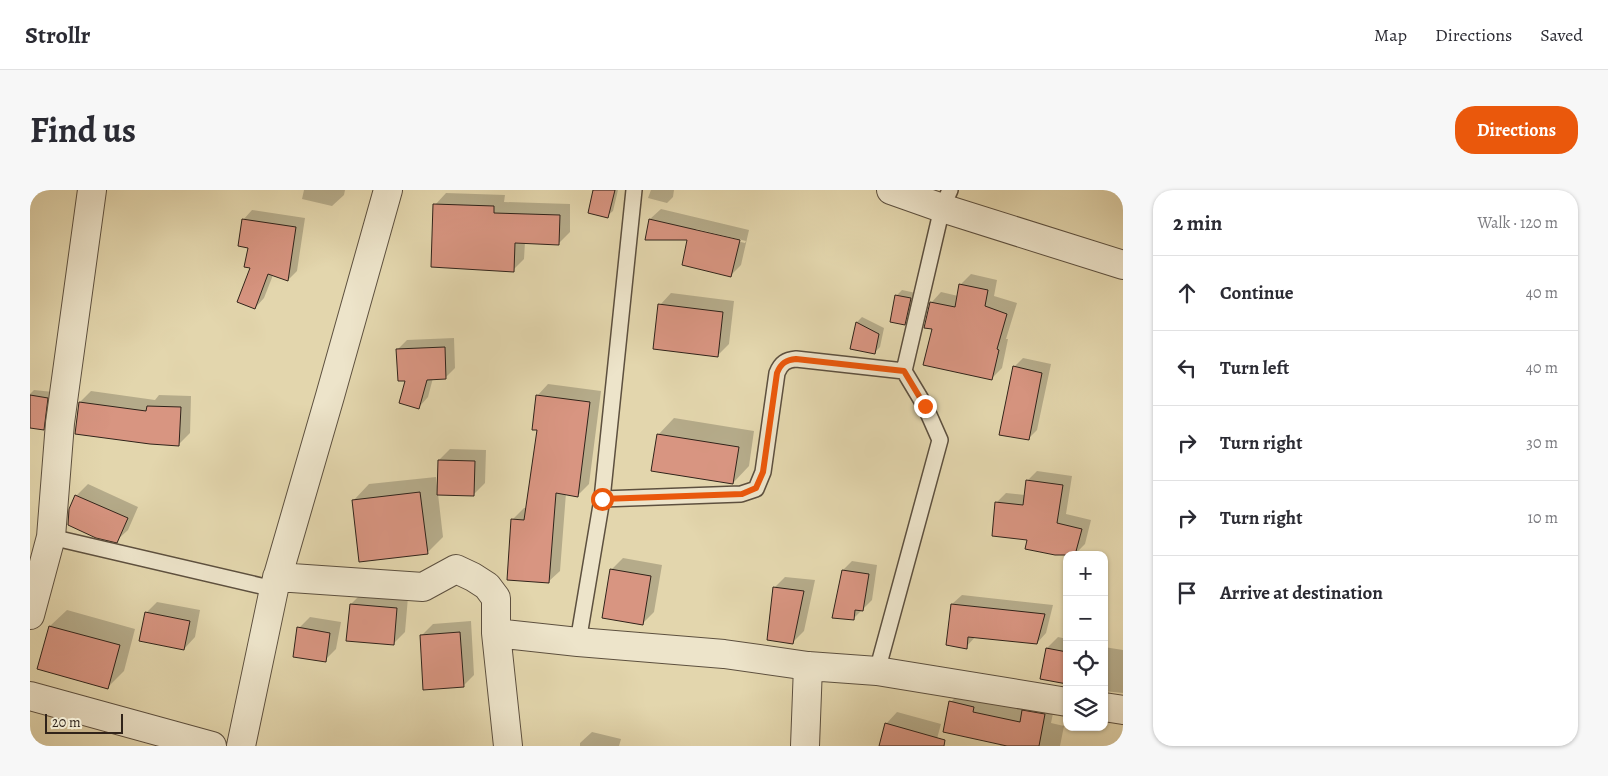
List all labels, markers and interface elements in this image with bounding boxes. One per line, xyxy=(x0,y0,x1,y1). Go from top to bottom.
text: Strollr xyxy=(25,19,90,51)
text: Map xyxy=(1374,23,1407,47)
text: Directions xyxy=(1435,23,1512,47)
text: Saved xyxy=(1540,23,1583,47)
text: Find us xyxy=(30,106,136,154)
button: Directions xyxy=(1455,106,1578,154)
text: 2 min xyxy=(1173,209,1222,237)
text: Walk · 120 m xyxy=(1477,212,1558,234)
icon: ahead xyxy=(1173,279,1201,307)
text: Continue xyxy=(1220,280,1294,306)
text: 40 m xyxy=(1526,282,1558,304)
icon: left xyxy=(1173,354,1201,382)
text: Turn left xyxy=(1220,355,1289,381)
text: 40 m xyxy=(1526,357,1558,379)
route end xyxy=(914,395,937,418)
icon: right xyxy=(1173,429,1201,457)
text: Turn right xyxy=(1220,430,1302,456)
text: 30 m xyxy=(1526,432,1558,454)
route start xyxy=(591,488,614,511)
icon: right xyxy=(1173,504,1201,532)
text: Turn right xyxy=(1220,505,1302,531)
text: 10 m xyxy=(1528,507,1558,529)
map controls xyxy=(1063,551,1108,731)
button: + xyxy=(1063,551,1108,596)
icon: arrive xyxy=(1173,579,1201,607)
text: Arrive at destination xyxy=(1220,580,1383,606)
button: − xyxy=(1063,596,1108,641)
button: locate xyxy=(1063,641,1108,686)
button: layers xyxy=(1063,686,1108,731)
scale bar xyxy=(45,711,122,734)
text: 20 m xyxy=(52,713,81,732)

